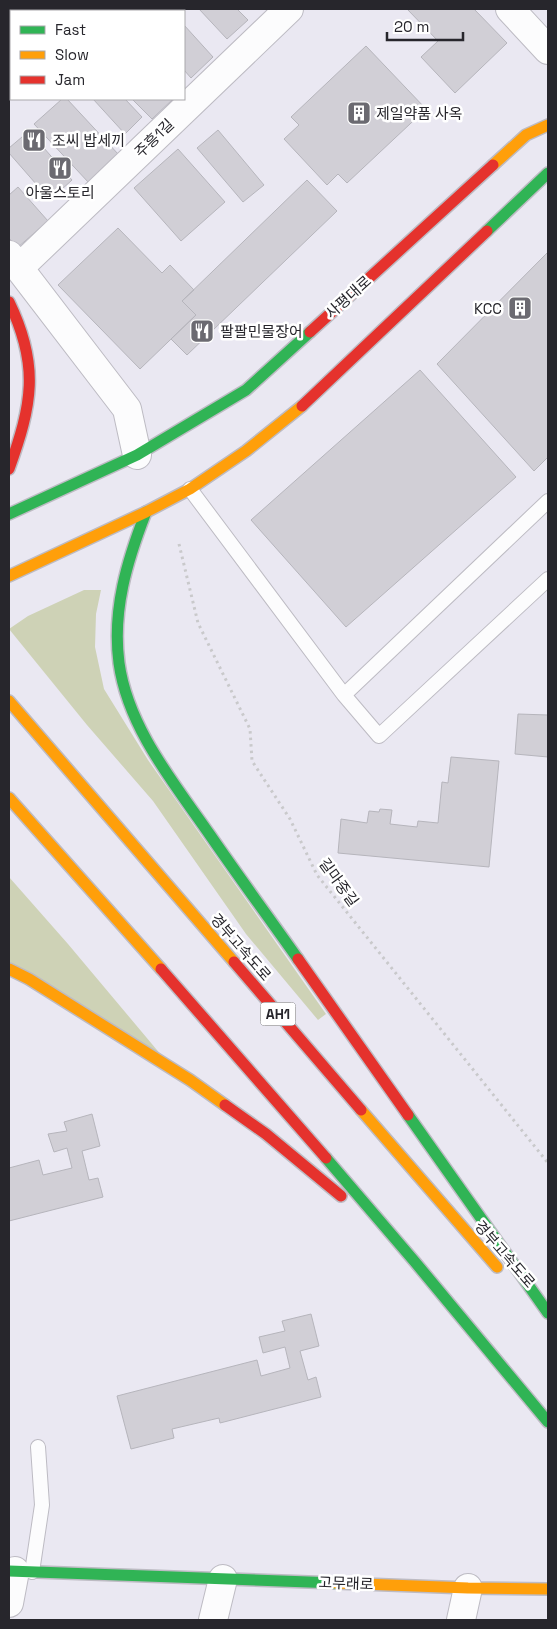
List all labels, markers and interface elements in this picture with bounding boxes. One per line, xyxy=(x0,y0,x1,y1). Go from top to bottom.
legend xyxy=(10,10,185,100)
scale bar xyxy=(387,10,463,42)
text: 20 m xyxy=(394,17,429,36)
text: Fast xyxy=(55,20,86,39)
text: Slow xyxy=(55,45,89,64)
text: Jam xyxy=(55,70,85,89)
building icon: 제일약품 사옥 xyxy=(346,100,372,126)
place label: 제일약품 사옥 xyxy=(376,104,463,123)
street label: 주흥1길 xyxy=(130,115,178,161)
restaurant icon: 조씨 밥세끼 xyxy=(21,127,47,153)
place label: 조씨 밥세끼 xyxy=(52,131,125,150)
restaurant icon: 아울스토리 xyxy=(47,155,73,181)
place label: 아울스토리 xyxy=(25,183,95,202)
street label: 사평대로 xyxy=(321,271,375,323)
building icon: KCC xyxy=(507,295,533,321)
place label: KCC xyxy=(474,299,502,318)
restaurant icon: 팔팔민물장어 xyxy=(189,318,215,344)
place label: 팔팔민물장어 xyxy=(220,322,303,341)
street label: 길마중길 xyxy=(315,854,363,910)
street label: 경부고속도로 xyxy=(207,910,275,984)
road number: AH1 xyxy=(260,1002,296,1026)
street label: 경부고속도로 xyxy=(471,1217,539,1291)
street label: 고무래로 xyxy=(318,1573,374,1593)

